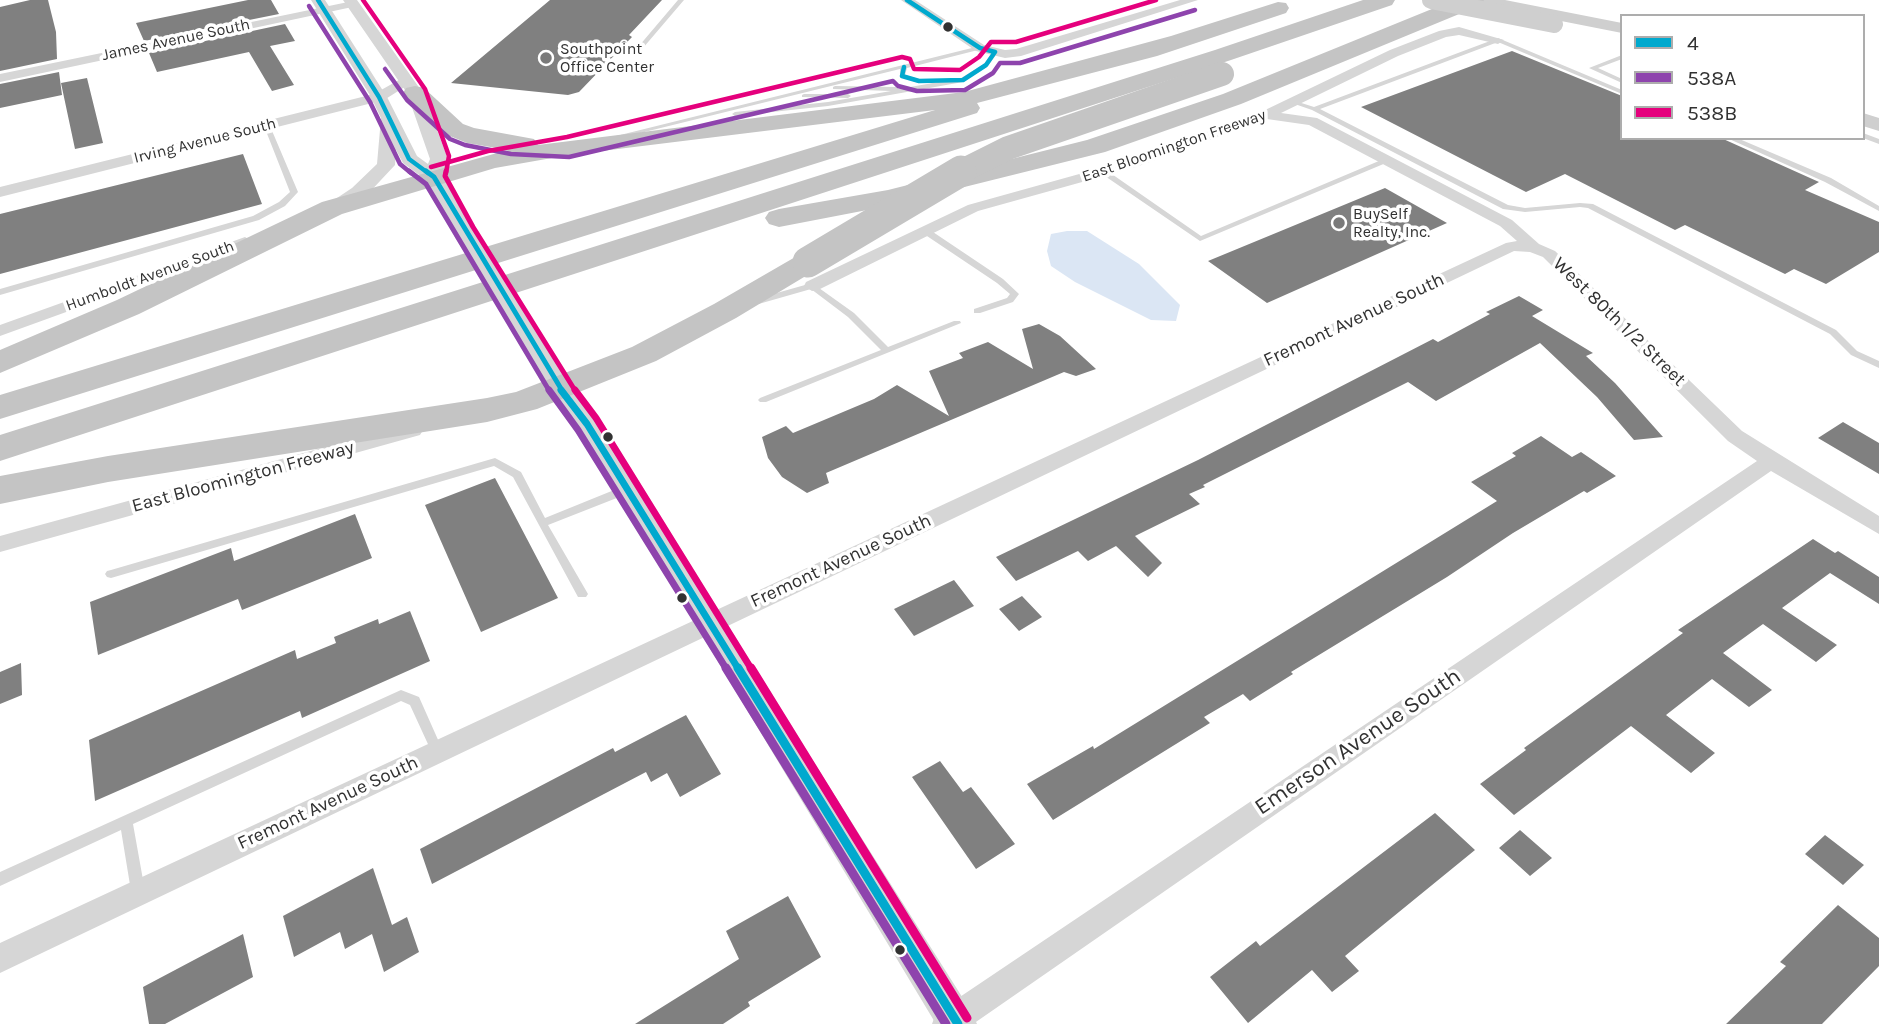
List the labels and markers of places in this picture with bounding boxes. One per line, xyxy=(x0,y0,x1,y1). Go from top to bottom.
unlabelled marker xyxy=(941,20,955,34)
place label: Southpoint Office Center xyxy=(560,39,654,77)
marker: Southpoint Office Center xyxy=(538,50,554,66)
place label: BuySelf Realty, Inc. xyxy=(1353,204,1430,242)
marker: BuySelf Realty, Inc. xyxy=(1331,215,1347,231)
unlabelled marker xyxy=(601,430,615,444)
unlabelled marker xyxy=(675,591,689,605)
unlabelled marker xyxy=(893,943,907,957)

